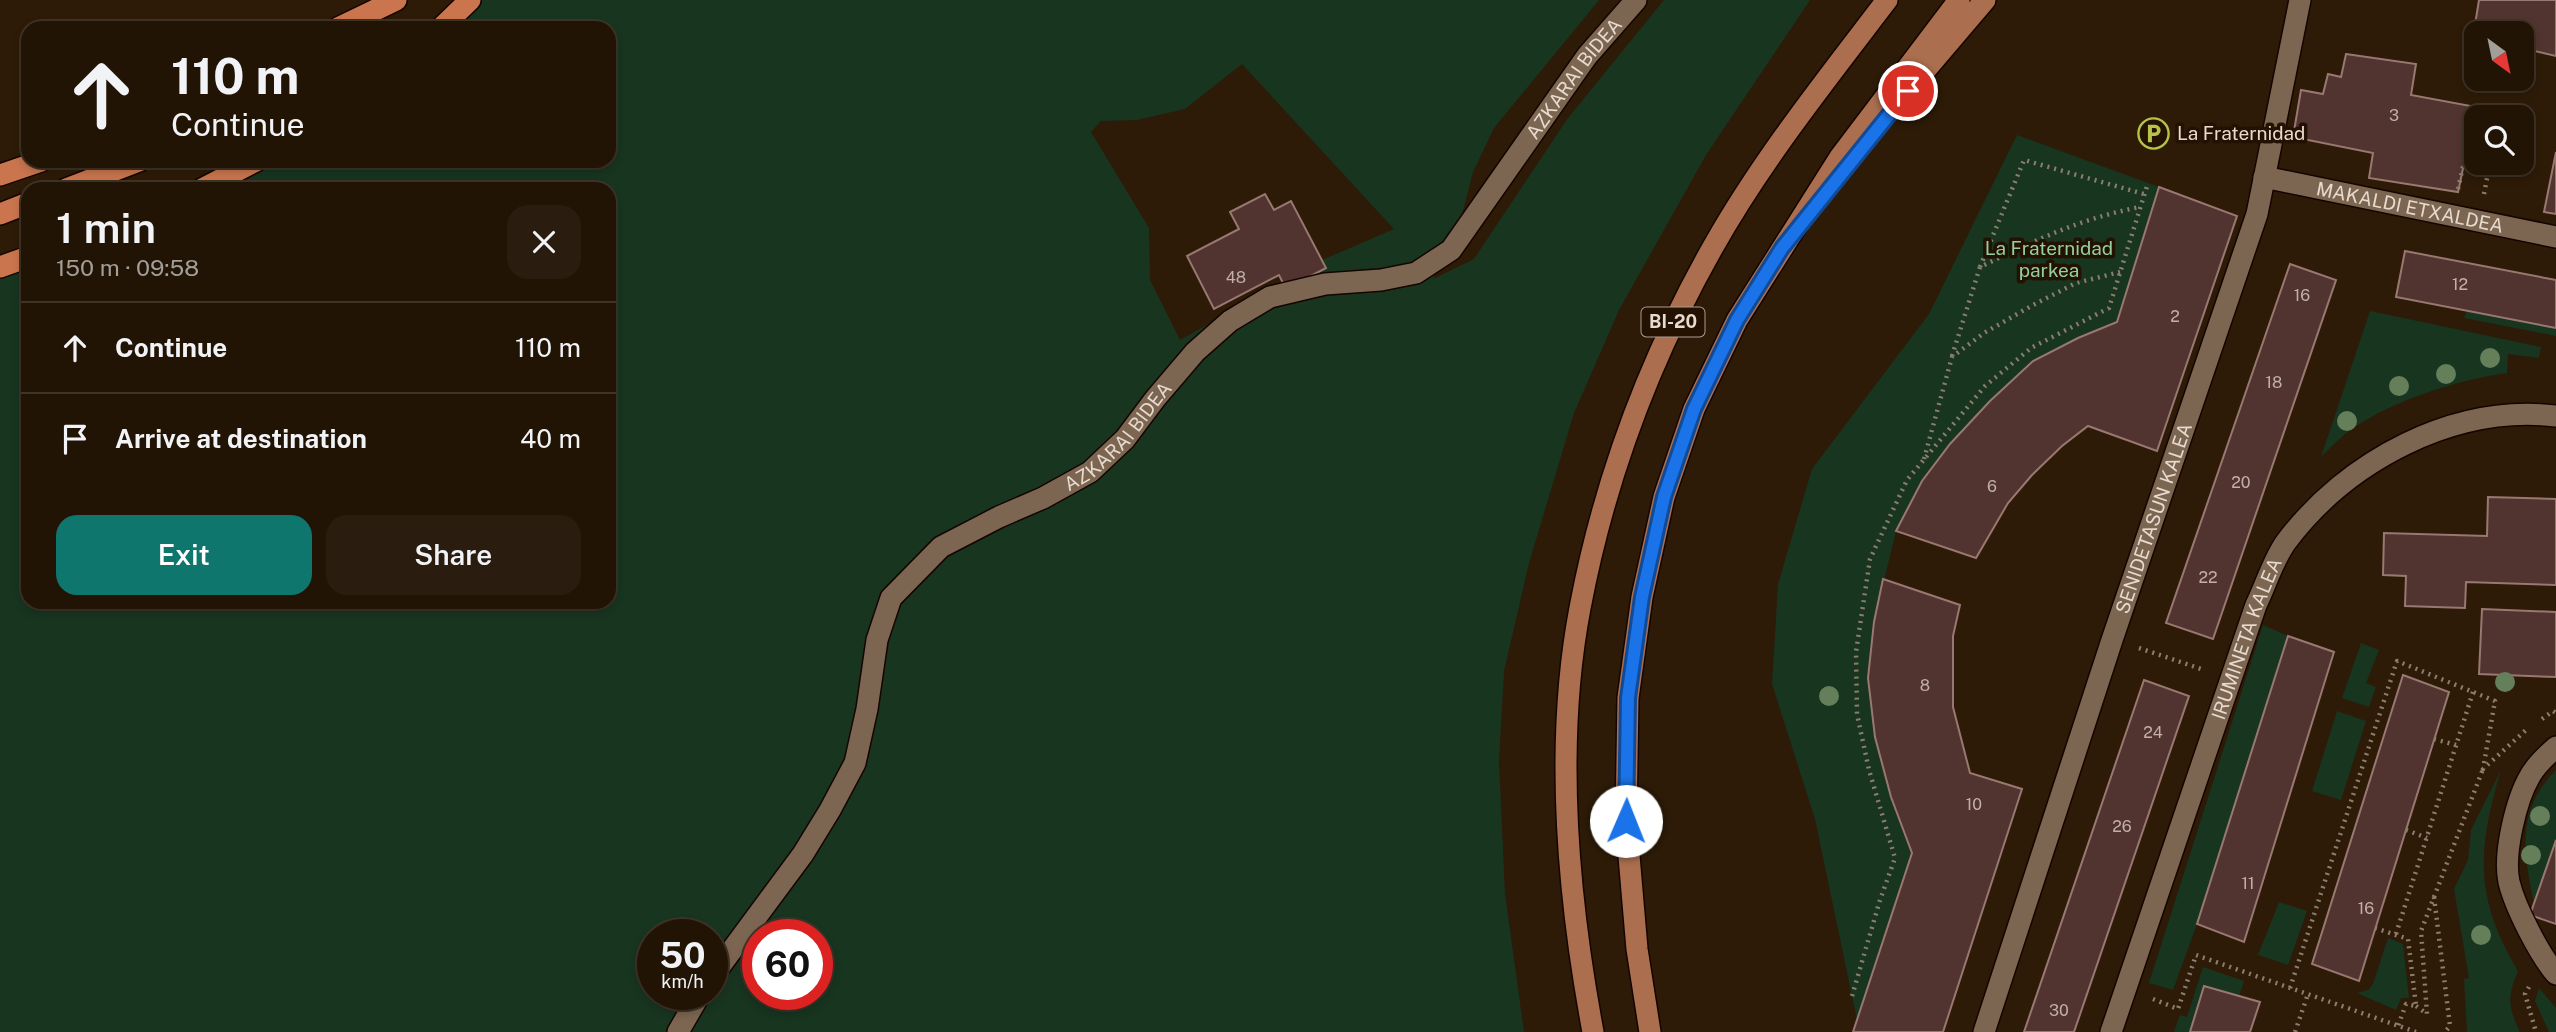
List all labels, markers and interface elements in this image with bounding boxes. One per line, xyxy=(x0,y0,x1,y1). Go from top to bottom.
street label: AZKARAI BIDEA xyxy=(1521,13,1626,143)
north arrow xyxy=(2464,21,2534,91)
map controls xyxy=(2464,21,2534,175)
text: 110 m xyxy=(171,47,299,105)
icon: ahead xyxy=(56,49,147,140)
pin xyxy=(1878,61,1938,121)
icon: arrive xyxy=(1889,72,1927,110)
button: search xyxy=(2464,105,2534,175)
text: Continue xyxy=(171,106,305,143)
house number: 3 xyxy=(2389,106,2399,125)
parking icon: La Fraternidad xyxy=(2137,116,2171,150)
place label: La Fraternidad xyxy=(2177,122,2305,144)
street label: MAKALDI ETXALDEA xyxy=(2314,177,2506,237)
text: 1 min xyxy=(56,203,156,252)
button: close xyxy=(507,205,581,279)
park label: La Fraternidad parkea xyxy=(1985,237,2113,281)
text: 150 m · 09:58 xyxy=(56,254,199,281)
house number: 48 xyxy=(1226,268,1246,287)
house number: 12 xyxy=(2452,275,2468,294)
house number: 16 xyxy=(2294,286,2310,305)
house number: 2 xyxy=(2170,307,2180,326)
road number: BI-20 xyxy=(1642,308,1704,336)
icon: ahead xyxy=(56,329,94,367)
text: Continue xyxy=(115,332,227,363)
text: 110 m xyxy=(515,332,581,363)
house number: 18 xyxy=(2266,373,2282,392)
street label: AZKARAI BIDEA xyxy=(1060,377,1176,495)
icon: arrive xyxy=(56,420,94,458)
street label: SENIDETASUN KALEA xyxy=(2111,420,2196,617)
text: Arrive at destination xyxy=(115,423,367,454)
text: 40 m xyxy=(520,423,581,454)
house number: 20 xyxy=(2231,473,2251,492)
house number: 6 xyxy=(1987,477,1997,496)
button: Exit xyxy=(56,515,312,595)
button: Share xyxy=(326,515,581,595)
street label: IRUMINETA KALEA xyxy=(2207,554,2286,722)
house number: 22 xyxy=(2198,568,2218,587)
house number: 8 xyxy=(1920,676,1930,695)
house number: 24 xyxy=(2143,723,2163,742)
position arrow xyxy=(1589,784,1663,858)
house number: 10 xyxy=(1966,795,1982,814)
house number: 26 xyxy=(2112,817,2132,836)
house number: 11 xyxy=(2241,874,2255,893)
house number: 16 xyxy=(2358,899,2374,918)
speed limit sign: 60 xyxy=(742,919,833,1010)
text: 50 xyxy=(659,935,706,976)
text: km/h xyxy=(661,971,704,992)
house number: 30 xyxy=(2049,1001,2069,1020)

